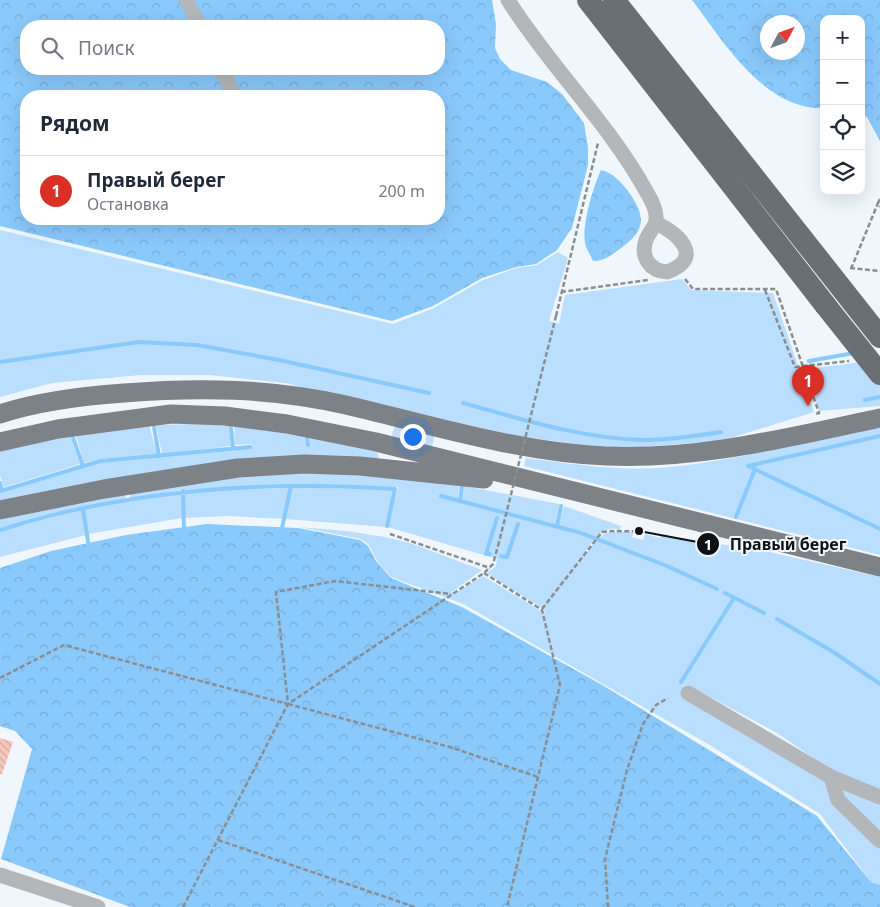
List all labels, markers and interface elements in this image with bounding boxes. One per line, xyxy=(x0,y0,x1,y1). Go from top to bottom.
north arrow xyxy=(760,15,805,60)
map controls xyxy=(820,15,865,195)
button: + xyxy=(820,15,865,60)
search box xyxy=(20,20,445,75)
icon: search xyxy=(38,34,66,62)
text: Поиск xyxy=(78,35,134,61)
button: − xyxy=(820,60,865,105)
button: locate xyxy=(820,105,865,150)
text: Рядом xyxy=(40,109,110,137)
button: layers xyxy=(820,150,865,195)
text: Правый берег xyxy=(87,167,225,193)
text: 1 xyxy=(51,180,61,202)
text: 200 m xyxy=(378,180,425,202)
text: Остановка xyxy=(87,193,169,215)
pin: 1 xyxy=(792,365,824,406)
your location xyxy=(400,424,426,450)
callout: Правый берег xyxy=(695,529,857,560)
text: Правый берег xyxy=(730,533,847,555)
text: 1 xyxy=(704,534,712,554)

